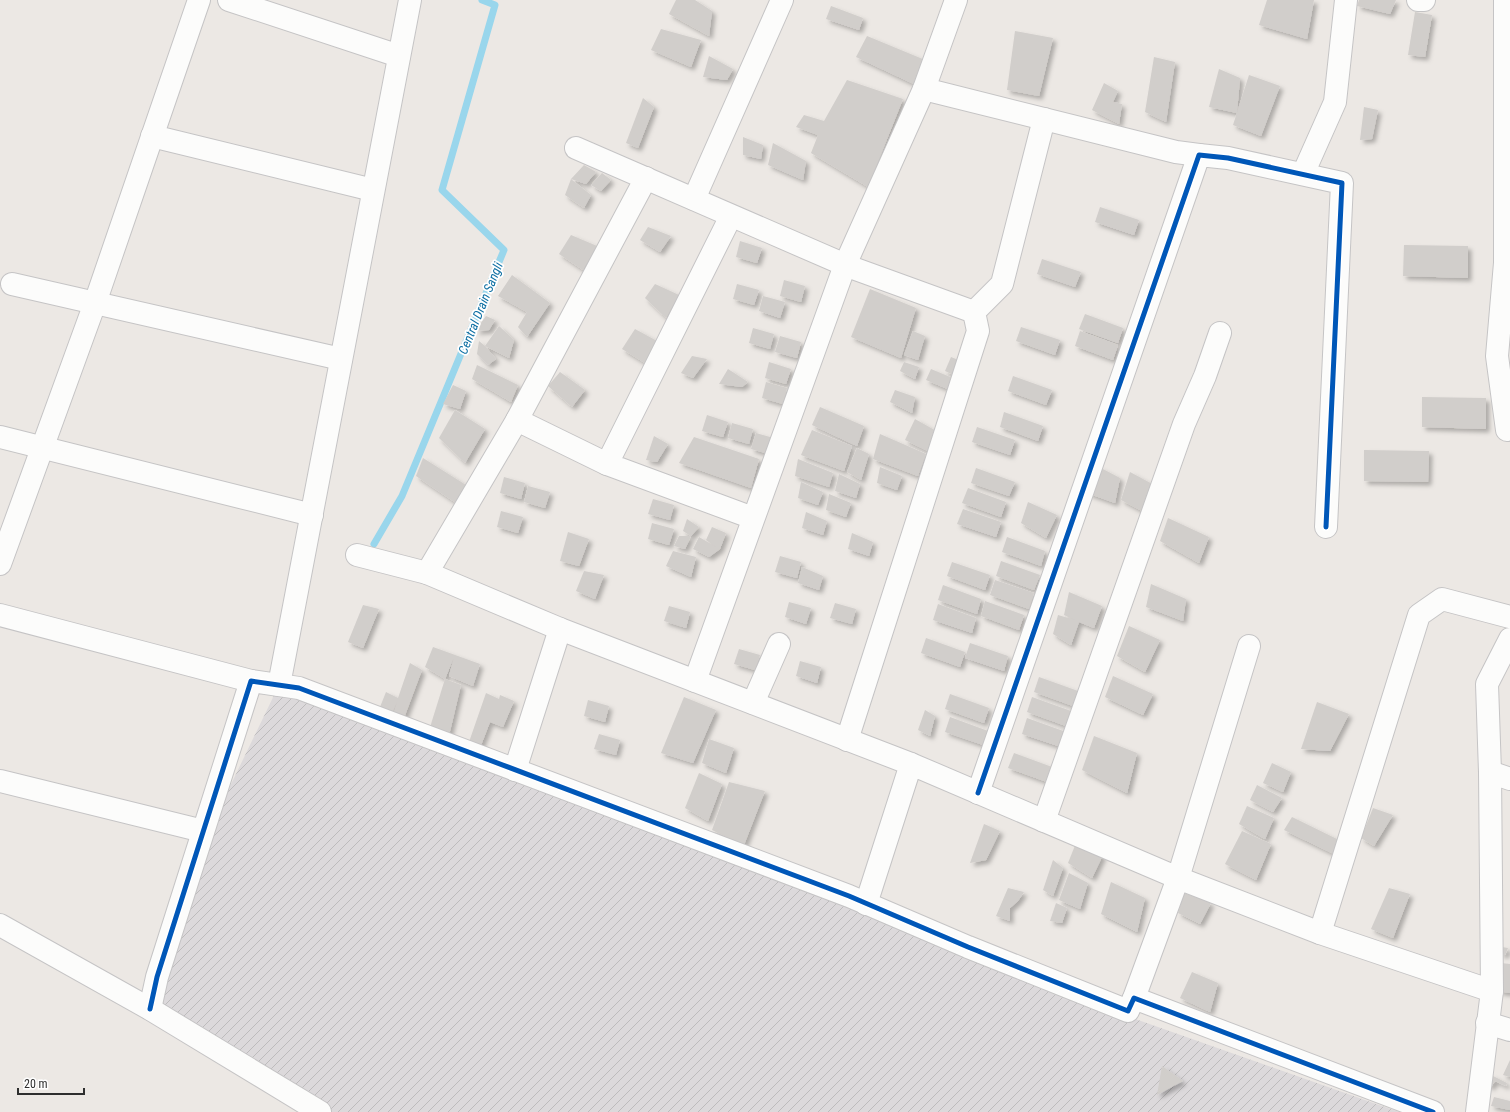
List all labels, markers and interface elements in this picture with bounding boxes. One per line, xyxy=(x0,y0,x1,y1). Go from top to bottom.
water label: Central Drain Sangli xyxy=(455,260,506,356)
scale bar xyxy=(18,1070,84,1096)
text: 20 m xyxy=(24,1077,48,1091)

